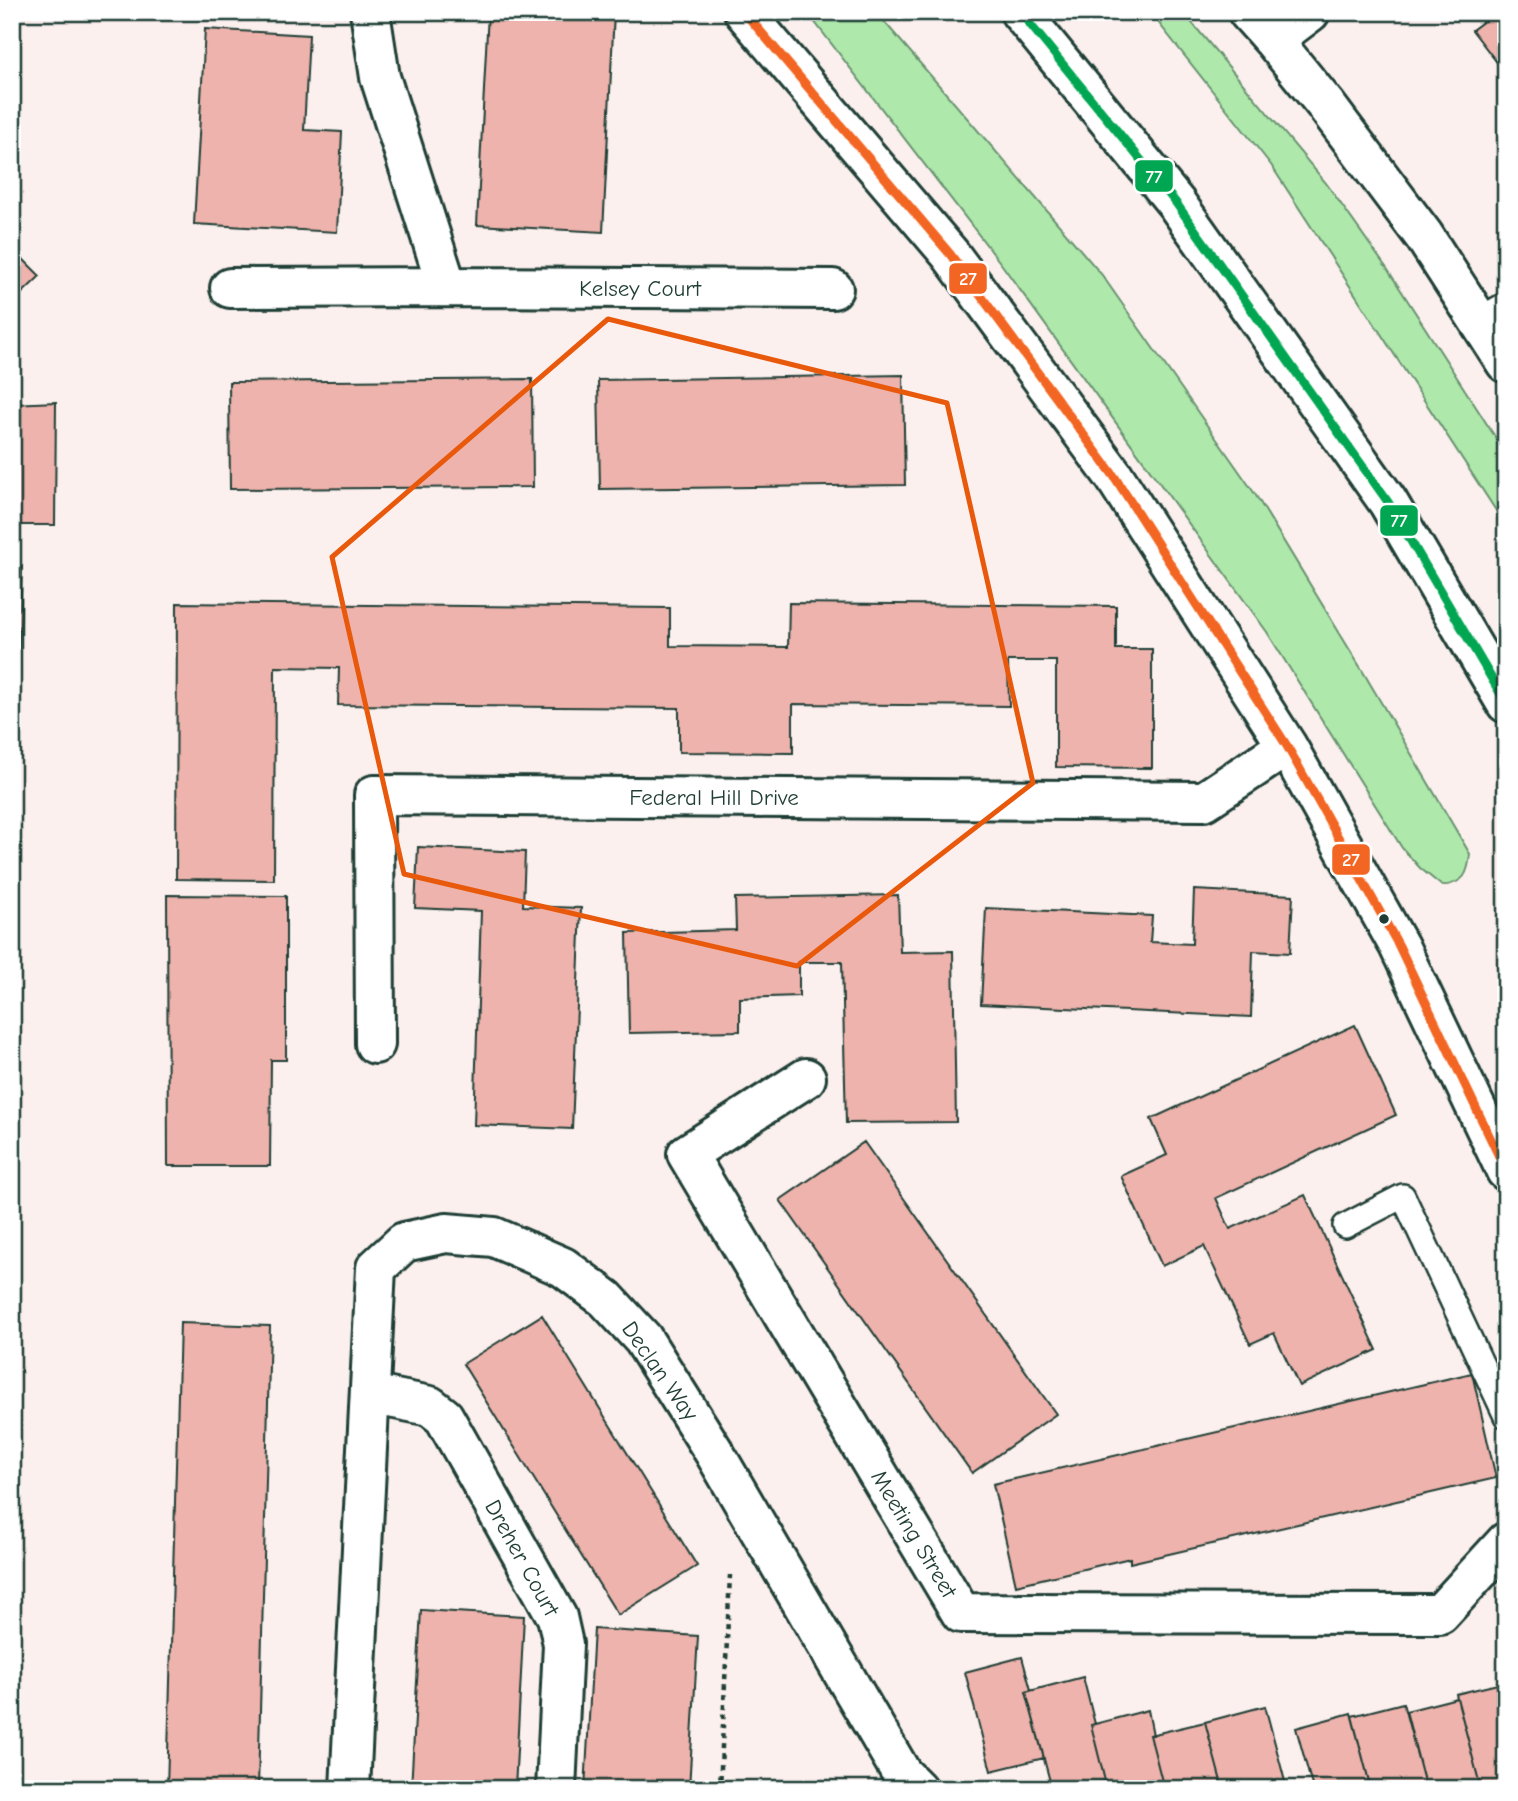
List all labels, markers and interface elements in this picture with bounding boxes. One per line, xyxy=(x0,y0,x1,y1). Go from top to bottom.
line badge: 77 xyxy=(1134,159,1174,193)
text: 77 xyxy=(1145,166,1163,188)
line badge: 27 xyxy=(948,262,988,295)
text: 27 xyxy=(959,268,977,290)
street label: Kelsey Court xyxy=(579,275,703,302)
line badge: 77 xyxy=(1379,504,1419,537)
text: 77 xyxy=(1390,510,1408,532)
street label: Federal Hill Drive xyxy=(629,784,799,811)
line badge: 27 xyxy=(1331,843,1371,876)
text: 27 xyxy=(1342,849,1360,871)
unlabelled marker xyxy=(1377,912,1391,926)
street label: Declan Way xyxy=(616,1316,704,1426)
street label: Meeting Street xyxy=(865,1465,963,1604)
street label: Dreher Court xyxy=(479,1495,566,1622)

